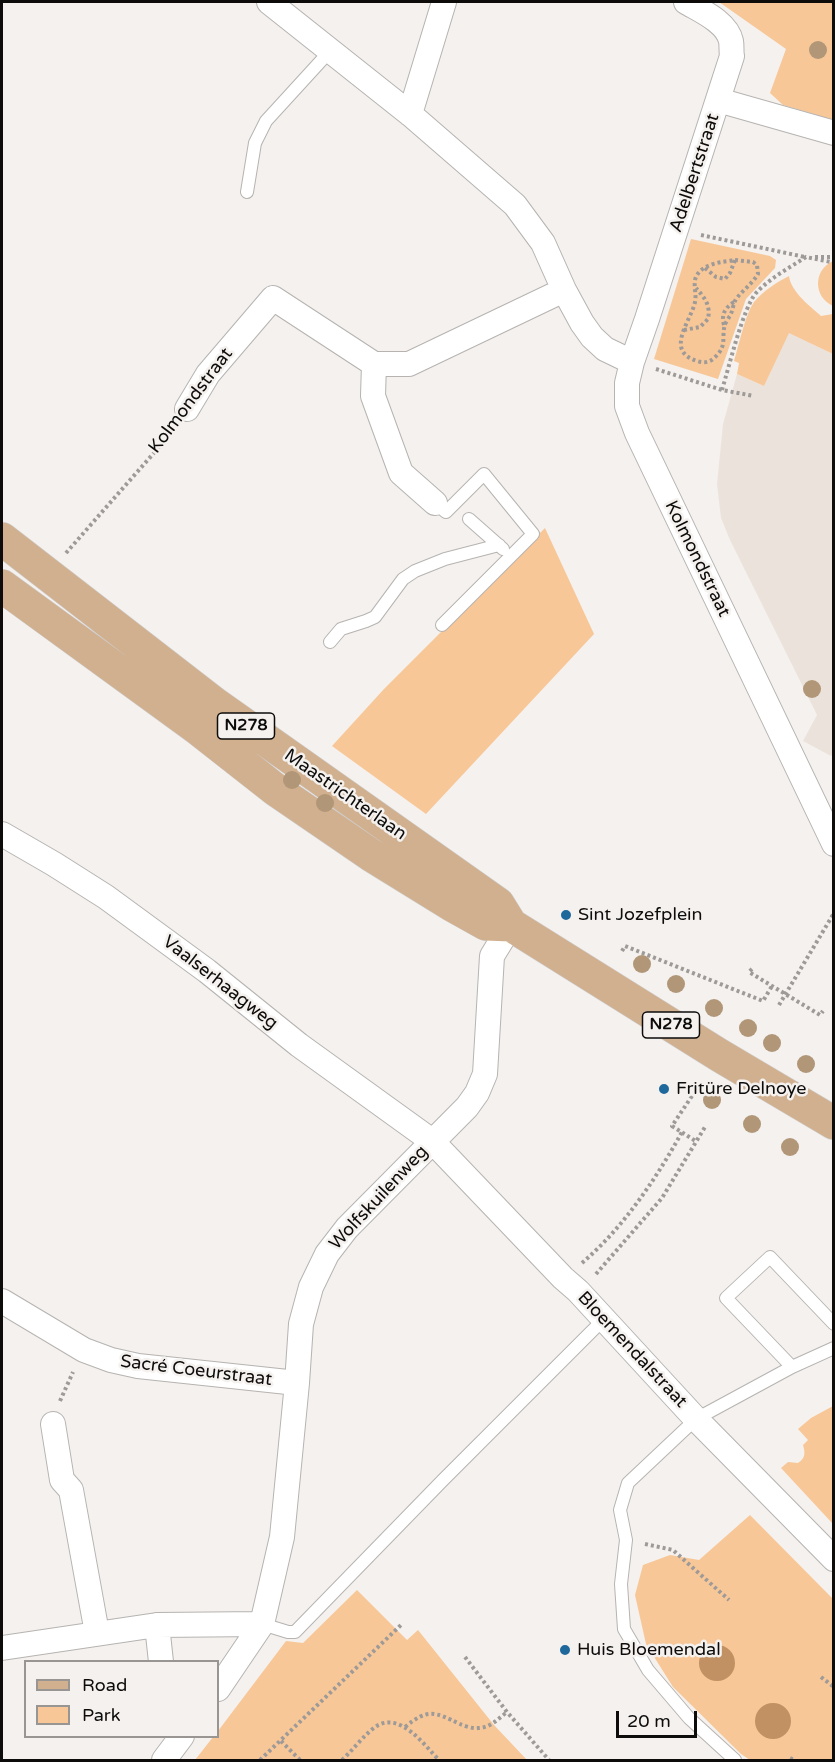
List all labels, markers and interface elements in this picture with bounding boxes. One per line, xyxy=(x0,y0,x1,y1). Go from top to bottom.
street label: Adelbertstraat xyxy=(666,111,724,235)
street label: Kolmondstraat xyxy=(144,344,238,458)
street label: Kolmondstraat xyxy=(660,497,734,621)
road number: N278 xyxy=(218,713,274,739)
street label: Maastrichterlaan xyxy=(280,745,410,845)
place label: Sint Jozefplein xyxy=(578,904,703,926)
marker: Sint Jozefplein xyxy=(559,908,573,922)
street label: Vaalserhaagweg xyxy=(158,931,282,1035)
road number: N278 xyxy=(642,1012,700,1038)
place label: Fritüre Delnoye xyxy=(676,1078,807,1100)
marker: Fritüre Delnoye xyxy=(657,1082,671,1096)
street label: Wolfskuilenweg xyxy=(325,1141,433,1255)
street label: Bloemendalstraat xyxy=(573,1287,691,1413)
street label: Sacré Coeurstraat xyxy=(119,1351,273,1391)
place label: Huis Bloemendal xyxy=(577,1639,721,1661)
marker: Huis Bloemendal xyxy=(558,1643,572,1657)
legend xyxy=(24,1660,219,1738)
text: Road xyxy=(82,1674,127,1696)
scale bar xyxy=(619,1699,700,1737)
text: Park xyxy=(82,1704,120,1726)
text: 20 m xyxy=(627,1710,671,1732)

